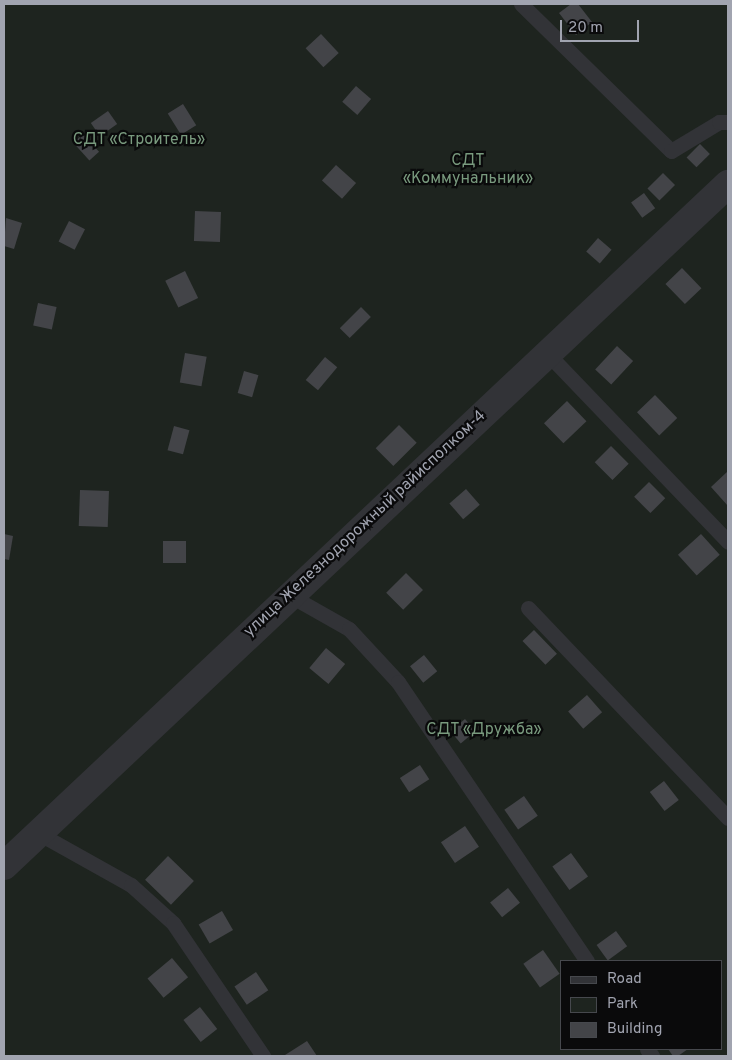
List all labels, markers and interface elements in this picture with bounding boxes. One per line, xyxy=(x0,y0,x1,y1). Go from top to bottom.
scale bar xyxy=(562,10,641,42)
text: 20 m xyxy=(568,19,603,38)
park label: СДТ «Строитель» xyxy=(72,130,206,150)
park label: СДТ «Коммунальник» xyxy=(403,151,533,189)
street label: улица Железнодорожный райисполком-4 xyxy=(240,407,490,641)
park label: СДТ «Дружба» xyxy=(426,720,542,740)
legend xyxy=(560,960,722,1050)
text: Road xyxy=(607,970,642,989)
text: Park xyxy=(607,995,638,1014)
text: Building xyxy=(607,1020,662,1039)

